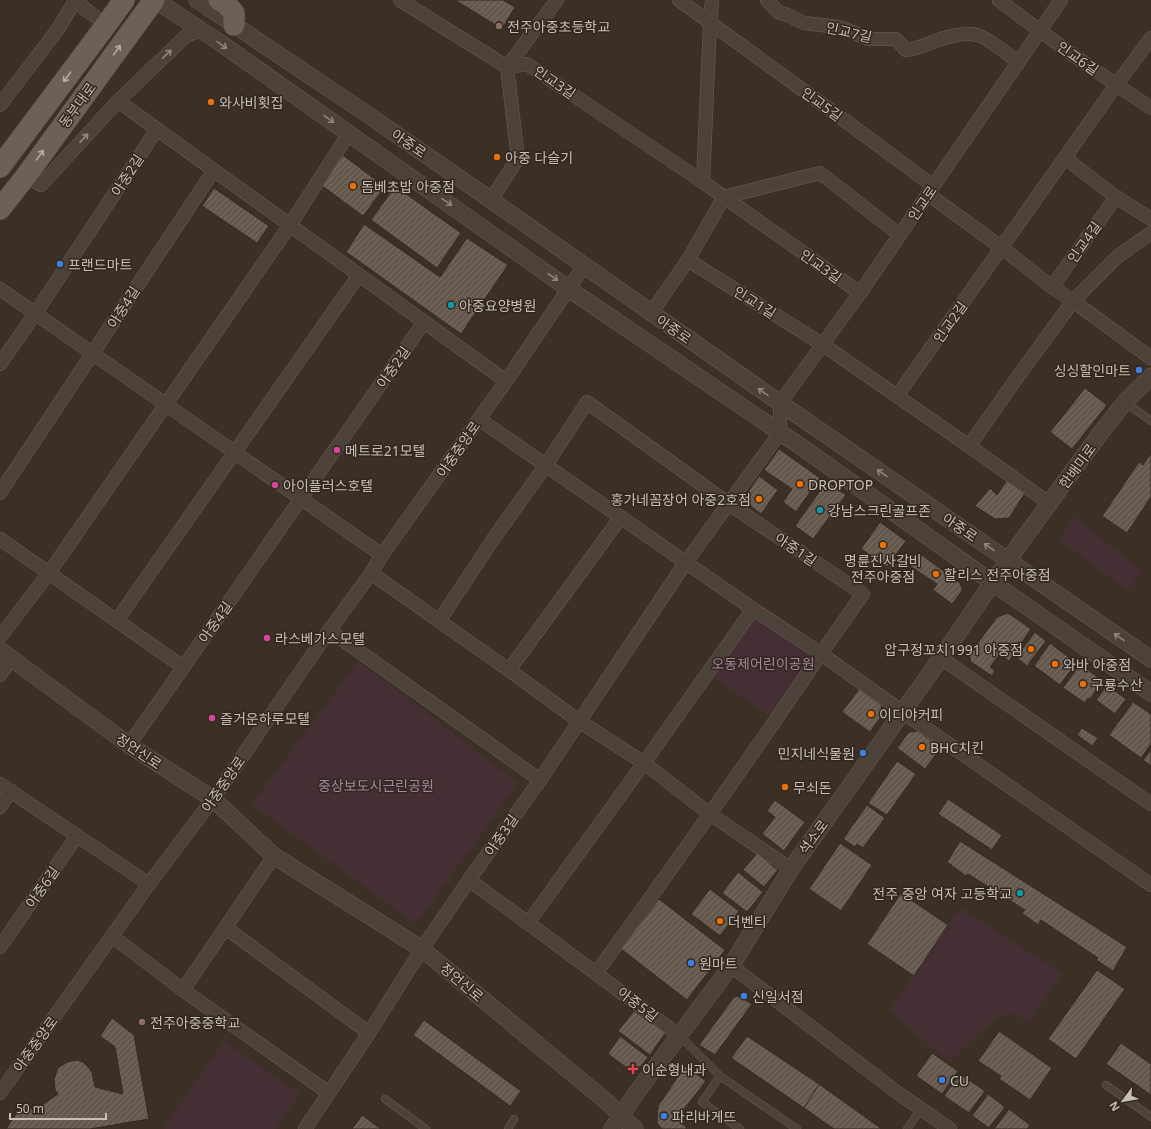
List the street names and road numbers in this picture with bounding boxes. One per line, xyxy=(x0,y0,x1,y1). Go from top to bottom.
street label: 인교7길 xyxy=(824,17,874,47)
street label: 인교6길 xyxy=(1053,37,1103,79)
street label: 인교3길 xyxy=(530,61,580,103)
street label: 동부대로 xyxy=(54,78,100,131)
street label: 인교5길 xyxy=(798,83,846,125)
street label: 아중로 xyxy=(388,124,430,162)
street label: 아중2길 xyxy=(106,150,148,200)
street label: 인교로 xyxy=(903,182,941,224)
street label: 인교4길 xyxy=(1063,217,1105,267)
street label: 인교3길 xyxy=(796,245,846,287)
street label: 아중4길 xyxy=(102,282,144,332)
street label: 인교1길 xyxy=(730,282,780,322)
street label: 인교2길 xyxy=(929,297,971,347)
street label: 아중로 xyxy=(653,310,695,348)
street label: 아중2길 xyxy=(372,342,414,392)
street label: 아중중앙로 xyxy=(432,417,484,481)
street label: 한배미로 xyxy=(1054,439,1100,492)
street label: 아중로 xyxy=(939,508,981,546)
street label: 아중1길 xyxy=(771,528,821,570)
street label: 아중4길 xyxy=(194,597,236,647)
street label: 정언신로 xyxy=(112,729,166,773)
street label: 아중중앙로 xyxy=(197,752,249,816)
street label: 아중3길 xyxy=(480,810,522,860)
street label: 석소로 xyxy=(794,816,832,858)
street label: 아중6길 xyxy=(21,862,63,912)
street label: 정언신로 xyxy=(436,958,488,1006)
street label: 아중5길 xyxy=(614,982,662,1026)
street label: 아중중앙로 xyxy=(8,1012,62,1076)

